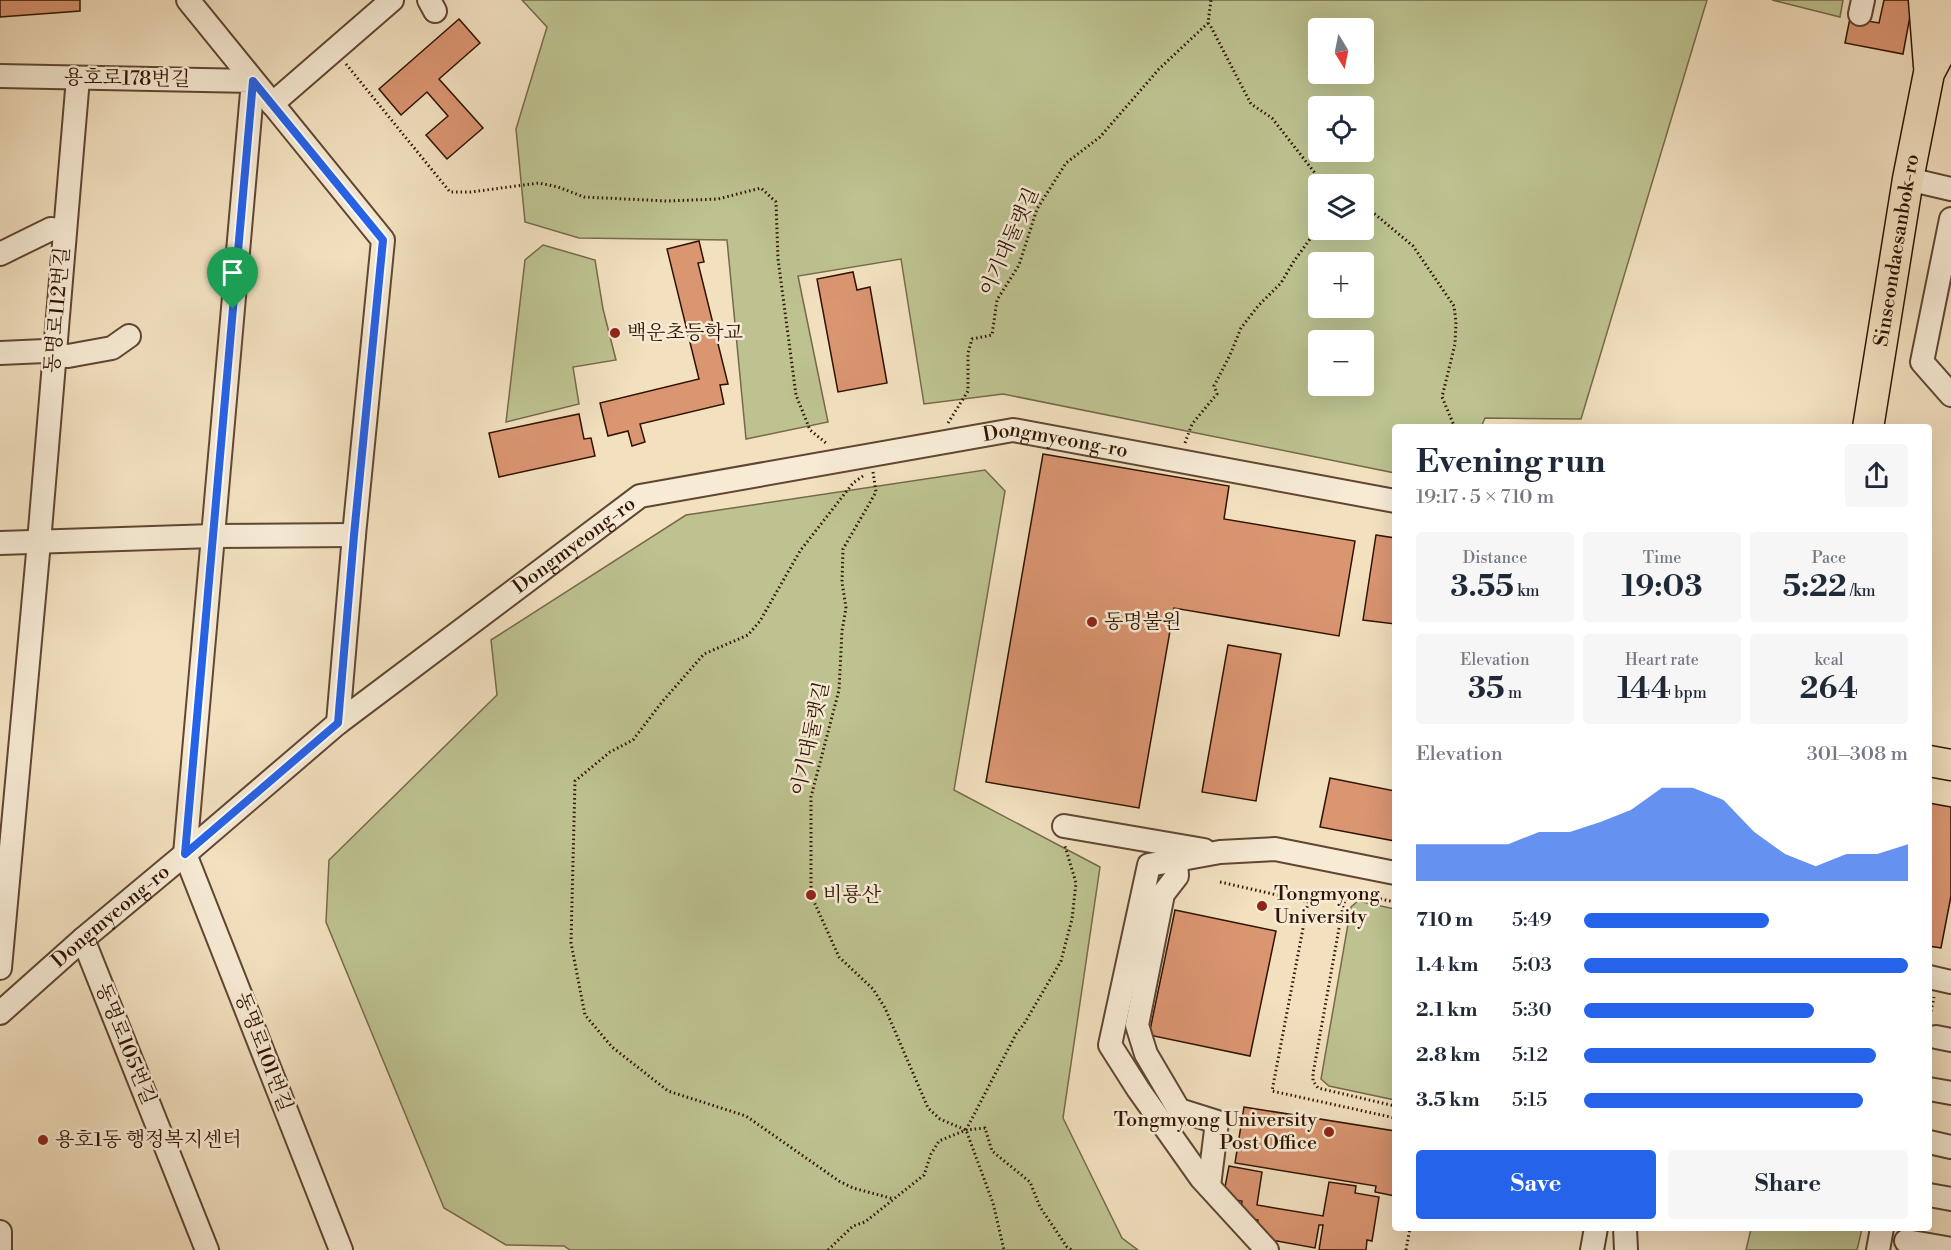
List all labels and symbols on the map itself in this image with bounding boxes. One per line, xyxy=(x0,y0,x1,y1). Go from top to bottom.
north arrow xyxy=(1308,18,1374,84)
street label: 용호로178번길 xyxy=(64,65,190,93)
street label: Sinseondaesanbok-ro xyxy=(1869,152,1925,348)
street label: 이기대둘랫길 xyxy=(975,184,1045,300)
street label: 동명로112번길 xyxy=(40,246,76,374)
pin xyxy=(207,247,258,309)
place label: 백운초등학교 xyxy=(627,321,744,346)
marker: 백운초등학교 xyxy=(608,326,622,340)
street label: Dongmyeong-ro xyxy=(981,417,1130,464)
street label: Dongmyeong-ro xyxy=(508,491,641,600)
place label: 동명불원 xyxy=(1104,610,1181,635)
marker: 동명불원 xyxy=(1085,615,1099,629)
street label: 이기대둘랫길 xyxy=(787,680,835,798)
street label: Dongmyeong-ro xyxy=(47,859,175,973)
place label: Tongmyong University xyxy=(1274,882,1381,930)
place label: 비룡산 xyxy=(823,883,882,908)
marker: 비룡산 xyxy=(804,888,818,902)
marker: Tongmyong University xyxy=(1255,899,1269,913)
street label: 동명로105번길 xyxy=(89,980,161,1108)
street label: 동명로101번길 xyxy=(229,989,297,1115)
place label: Tongmyong University Post Office xyxy=(1114,1108,1317,1156)
marker: Tongmyong University Post Office xyxy=(1322,1125,1336,1139)
place label: 용호1동 행정복지센터 xyxy=(55,1128,242,1153)
marker: 용호1동 행정복지센터 xyxy=(36,1133,50,1147)

